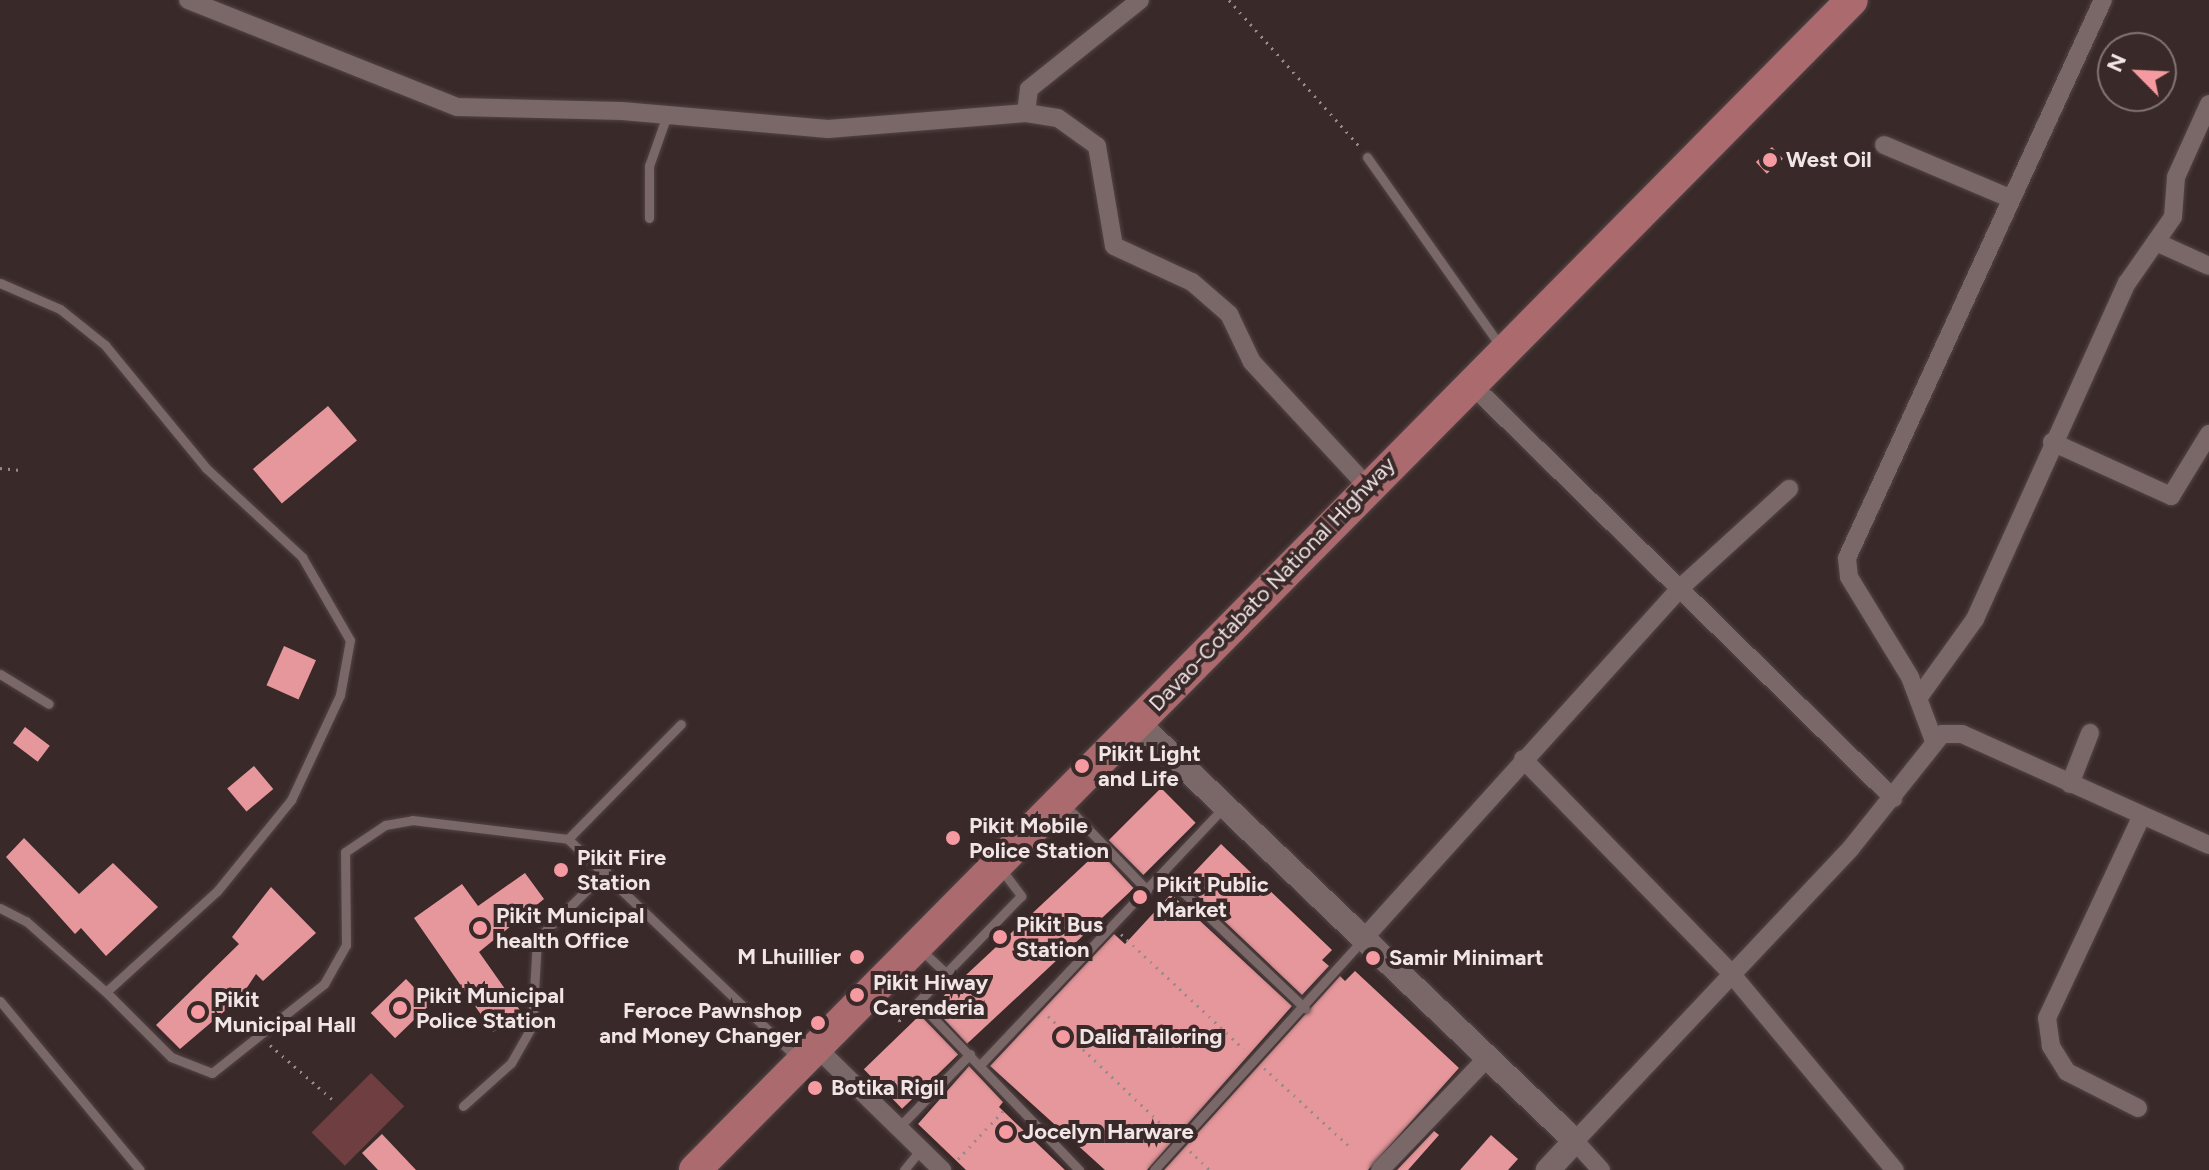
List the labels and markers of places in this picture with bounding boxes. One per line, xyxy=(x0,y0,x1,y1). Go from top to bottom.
place label: West Oil xyxy=(1786,147,1872,173)
marker: West Oil xyxy=(1761,151,1779,169)
place label: Pikit Light and Life xyxy=(1098,740,1201,792)
marker: Pikit Light and Life xyxy=(1073,757,1091,775)
place label: Pikit Mobile Police Station xyxy=(969,812,1109,864)
marker: Pikit Mobile Police Station xyxy=(944,829,962,847)
place label: Pikit Fire Station xyxy=(577,844,666,896)
marker: Pikit Fire Station xyxy=(552,861,570,879)
place label: Pikit Public Market xyxy=(1156,871,1269,922)
marker: Pikit Public Market xyxy=(1131,888,1149,906)
place label: Pikit Municipal health Office xyxy=(496,902,644,954)
place label: Pikit Bus Station xyxy=(1016,911,1103,962)
marker: Pikit Municipal health Office xyxy=(471,919,489,937)
marker: Pikit Bus Station xyxy=(991,928,1009,946)
place label: M Lhuillier xyxy=(737,944,841,970)
place label: Samir Minimart xyxy=(1389,945,1544,971)
marker: M Lhuillier xyxy=(848,948,866,966)
marker: Samir Minimart xyxy=(1364,949,1382,967)
place label: Pikit Hiway Carenderia xyxy=(873,969,988,1020)
place label: Pikit Municipal Police Station xyxy=(416,982,564,1034)
place label: Pikit Municipal Hall xyxy=(214,986,356,1038)
marker: Pikit Hiway Carenderia xyxy=(848,986,866,1004)
place label: Feroce Pawnshop and Money Changer xyxy=(599,997,802,1048)
marker: Pikit Municipal Police Station xyxy=(391,999,409,1017)
marker: Pikit Municipal Hall xyxy=(189,1003,207,1021)
marker: Feroce Pawnshop and Money Changer xyxy=(809,1014,827,1032)
place label: Dalid Tailoring xyxy=(1079,1024,1223,1050)
marker: Dalid Tailoring xyxy=(1054,1028,1072,1046)
place label: Botika Rigil xyxy=(831,1075,944,1101)
marker: Botika Rigil xyxy=(806,1079,824,1097)
place label: Jocelyn Harware xyxy=(1022,1119,1194,1145)
marker: Jocelyn Harware xyxy=(997,1123,1015,1141)

